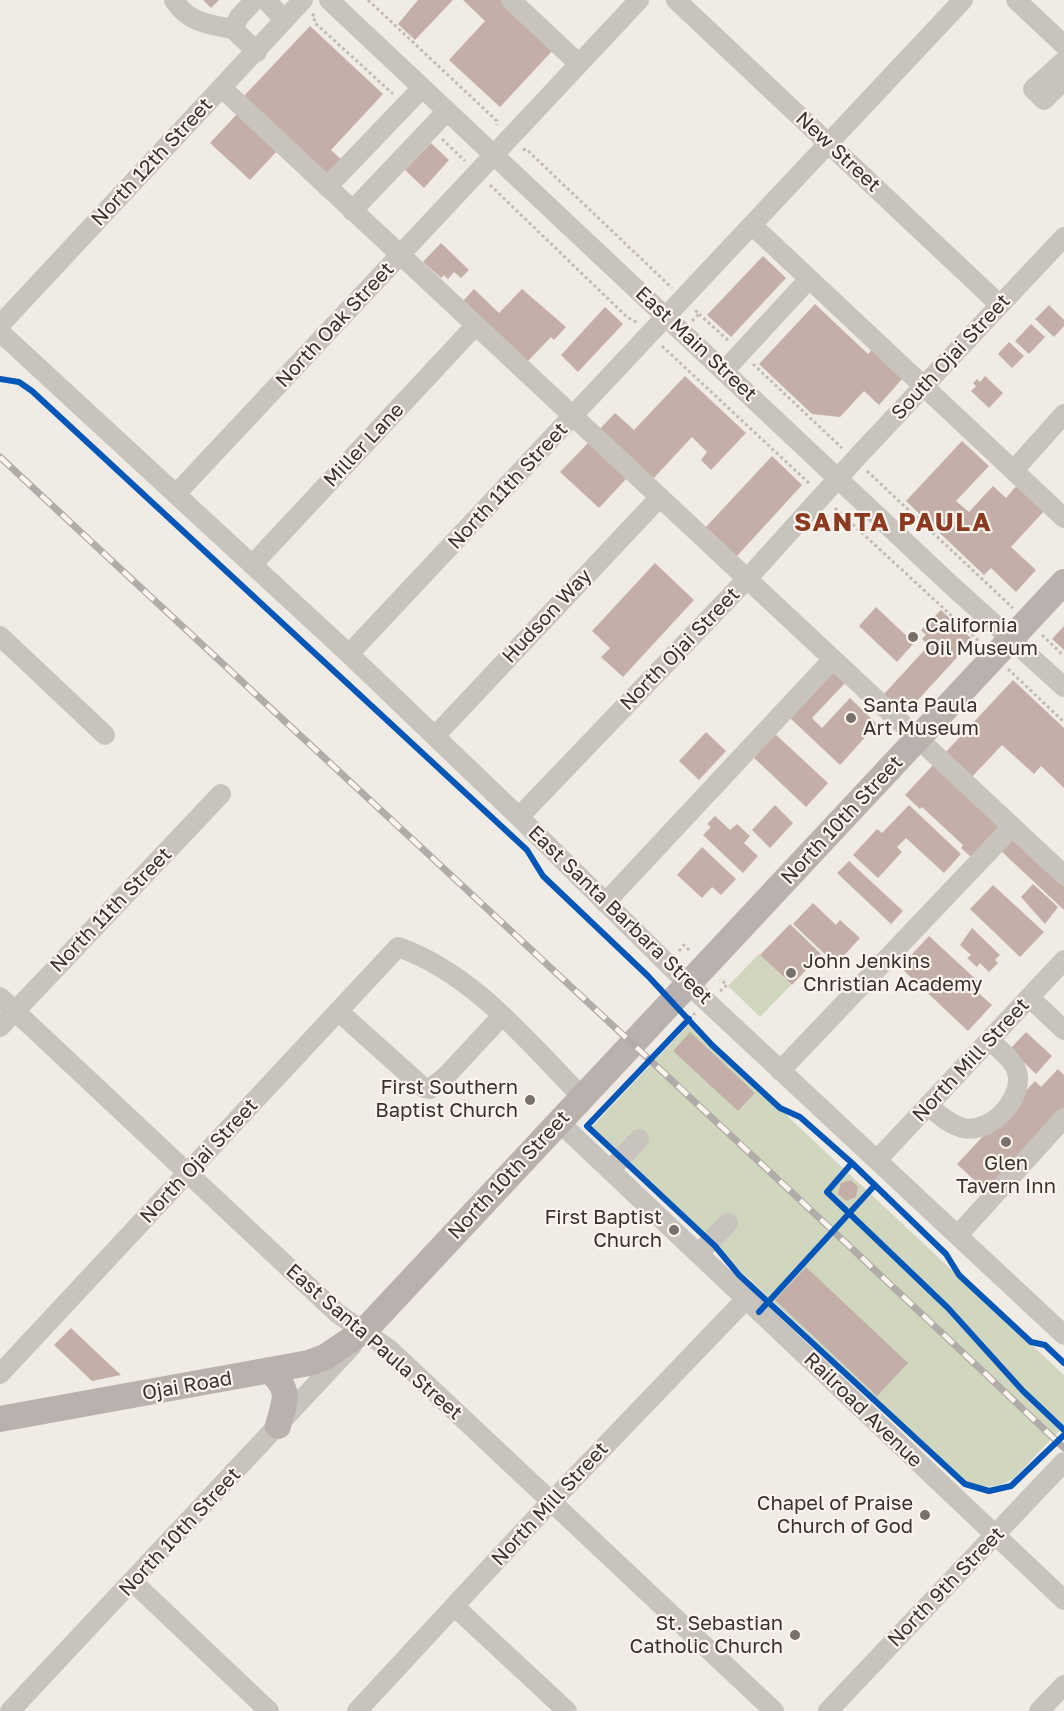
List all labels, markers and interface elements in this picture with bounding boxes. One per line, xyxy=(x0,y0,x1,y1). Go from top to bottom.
street label: North 12th Street xyxy=(86,93,218,231)
street label: New Street xyxy=(791,107,885,197)
street label: North Oak Street xyxy=(271,257,399,393)
street label: East Main Street xyxy=(630,282,762,406)
street label: South Ojai Street xyxy=(887,289,1015,425)
street label: Miller Lane xyxy=(319,398,409,492)
street label: North 11th Street xyxy=(443,418,573,554)
district label: SANTA PAULA xyxy=(794,507,992,539)
street label: Hudson Way xyxy=(497,564,597,668)
street label: North Ojai Street xyxy=(615,582,745,716)
place label: California Oil Museum xyxy=(925,614,1038,661)
marker: California Oil Museum xyxy=(906,630,920,644)
place label: Santa Paula Art Museum xyxy=(863,694,979,741)
marker: Santa Paula Art Museum xyxy=(844,711,858,725)
street label: North 10th Street xyxy=(776,751,908,889)
street label: East Santa Barbara Street xyxy=(523,821,717,1009)
street label: North 11th Street xyxy=(45,842,177,978)
place label: John Jenkins Christian Academy xyxy=(803,950,982,997)
marker: John Jenkins Christian Academy xyxy=(784,966,798,980)
street label: North Mill Street xyxy=(908,993,1034,1127)
place label: First Southern Baptist Church xyxy=(375,1076,518,1123)
marker: First Southern Baptist Church xyxy=(523,1093,537,1107)
street label: North Ojai Street xyxy=(135,1094,263,1228)
street label: North 10th Street xyxy=(443,1106,575,1244)
marker: Glen Tavern Inn xyxy=(999,1135,1013,1149)
place label: Glen Tavern Inn xyxy=(956,1152,1056,1199)
place label: First Baptist Church xyxy=(544,1206,662,1253)
marker: First Baptist Church xyxy=(667,1223,681,1237)
street label: East Santa Paula Street xyxy=(281,1259,467,1425)
street label: Railroad Avenue xyxy=(799,1347,927,1473)
street label: Ojai Road xyxy=(140,1366,234,1406)
street label: North Mill Street xyxy=(487,1437,613,1571)
street label: North 10th Street xyxy=(114,1463,246,1601)
place label: Chapel of Praise Church of God xyxy=(757,1492,913,1539)
marker: Chapel of Praise Church of God xyxy=(918,1508,932,1522)
street label: North 9th Street xyxy=(883,1522,1009,1652)
place label: St. Sebastian Catholic Church xyxy=(630,1612,783,1659)
marker: St. Sebastian Catholic Church xyxy=(788,1628,802,1642)

